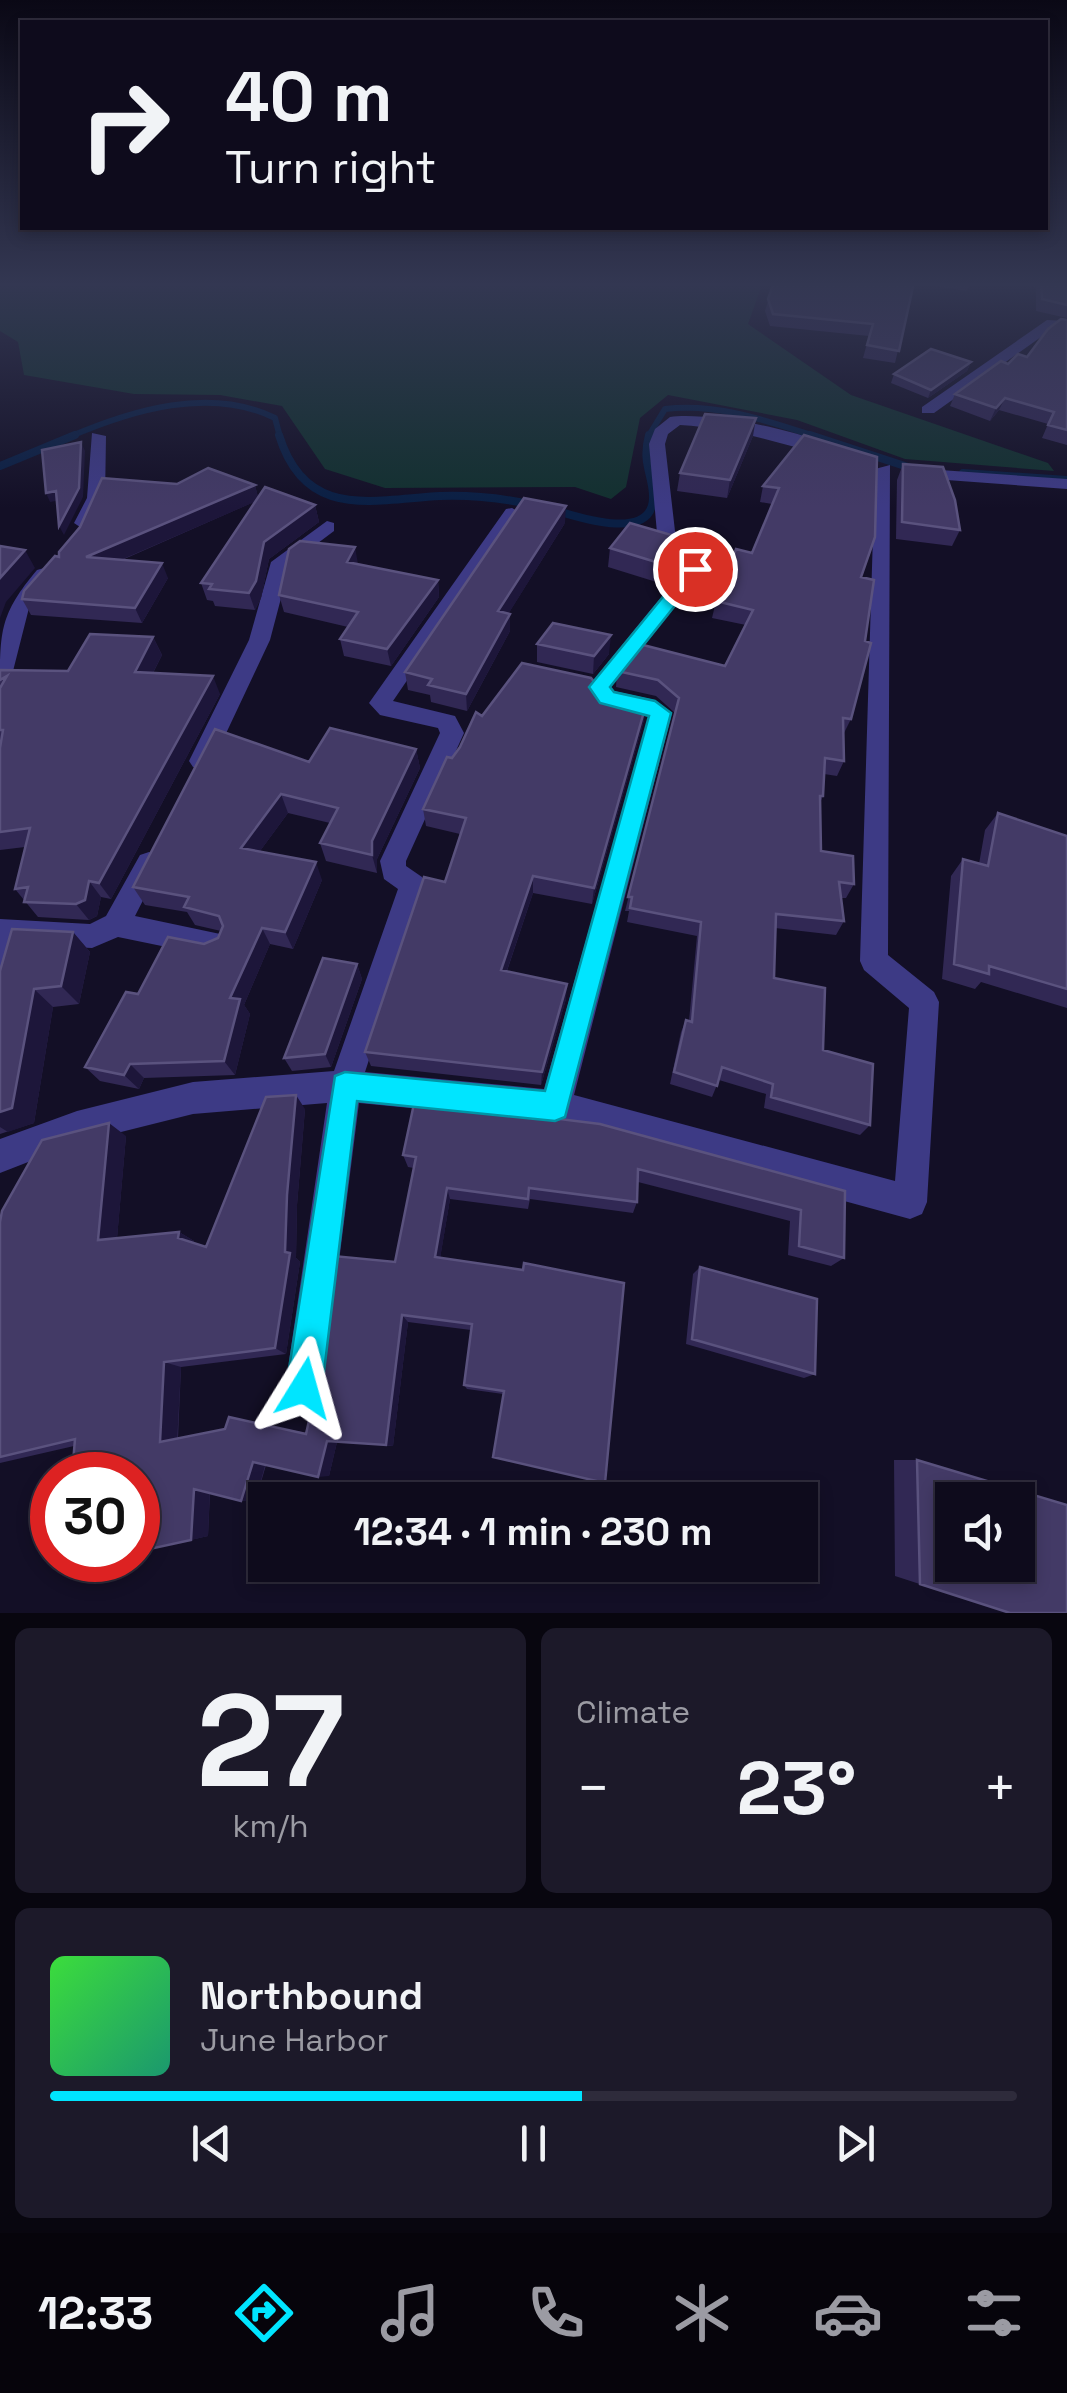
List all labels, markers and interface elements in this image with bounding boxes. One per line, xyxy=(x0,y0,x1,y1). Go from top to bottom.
text: 40 m xyxy=(225,52,392,141)
icon: right xyxy=(60,60,190,190)
text: Turn right xyxy=(225,139,436,196)
pin xyxy=(653,527,738,612)
icon: arrive xyxy=(668,542,723,597)
position arrow xyxy=(252,1336,356,1440)
speed limit sign: 30 xyxy=(30,1452,160,1582)
map controls xyxy=(935,1482,1035,1582)
button: sound xyxy=(935,1482,1035,1582)
text: 12:34 · 1 min · 230 m xyxy=(354,1508,712,1556)
text: 27 xyxy=(197,1658,344,1824)
text: Climate xyxy=(576,1692,690,1732)
text: 23° xyxy=(737,1740,856,1836)
text: − xyxy=(576,1753,610,1823)
text: + xyxy=(983,1753,1017,1823)
text: km/h xyxy=(232,1806,309,1846)
text: Northbound xyxy=(200,1972,423,2020)
text: June Harbor xyxy=(200,2020,388,2060)
icon: previous xyxy=(184,2116,239,2171)
icon: pause xyxy=(506,2116,561,2171)
icon: next xyxy=(828,2116,883,2171)
icon: directions xyxy=(229,2278,299,2348)
icon: music xyxy=(375,2278,445,2348)
icon: phone xyxy=(521,2278,591,2348)
icon: climate xyxy=(667,2278,737,2348)
icon: car xyxy=(813,2278,883,2348)
icon: filters xyxy=(959,2278,1029,2348)
text: 12:33 xyxy=(38,2285,153,2342)

